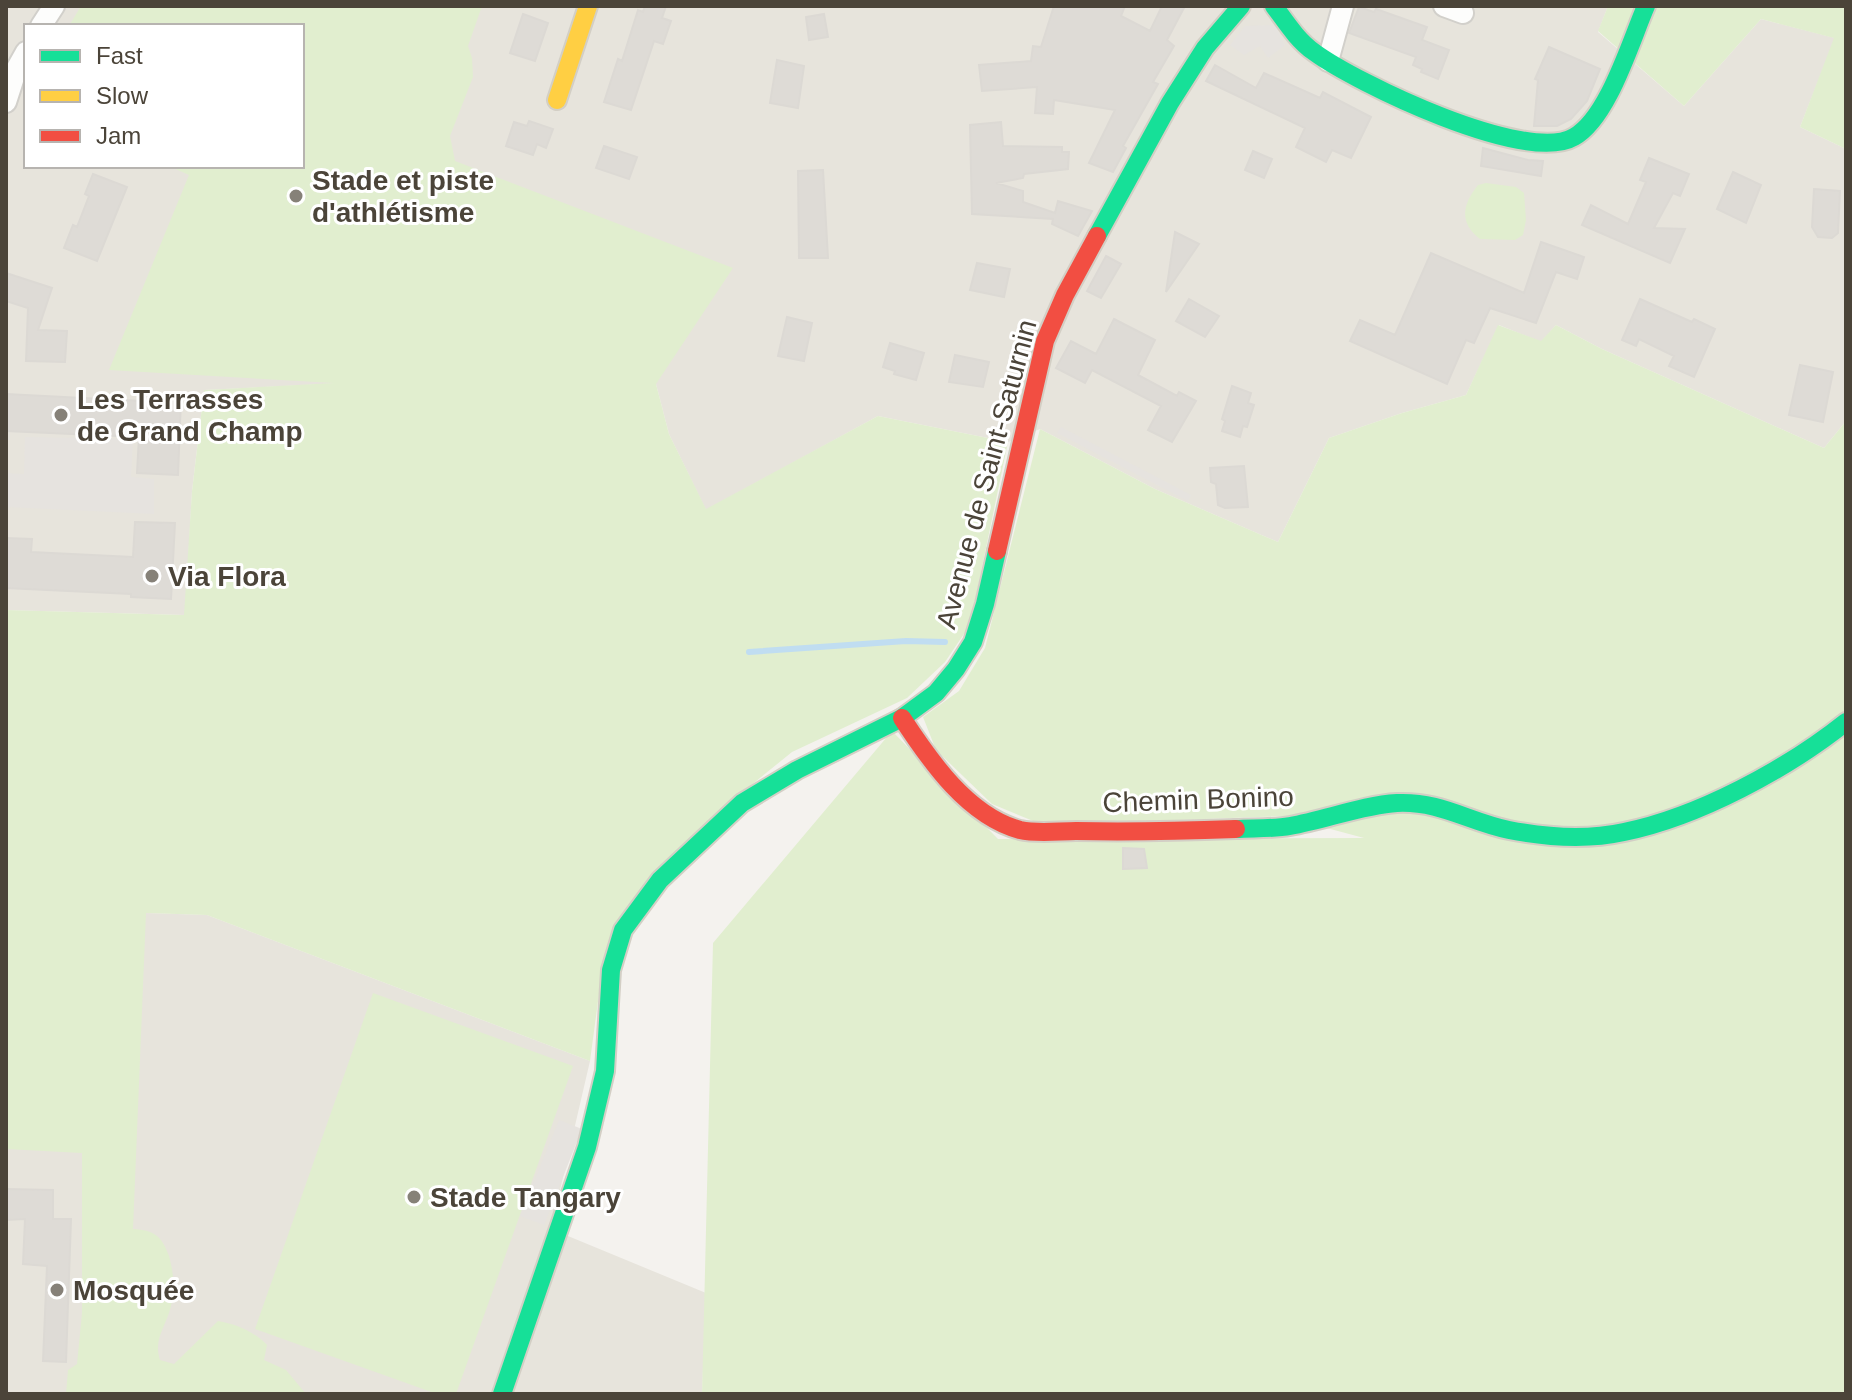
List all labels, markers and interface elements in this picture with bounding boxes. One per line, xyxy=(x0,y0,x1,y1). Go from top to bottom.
legend xyxy=(24,24,304,168)
text: Fast xyxy=(96,42,143,69)
text: Slow xyxy=(96,82,149,109)
text: Jam xyxy=(96,122,141,149)
place label: Stade et piste d'athlétisme xyxy=(312,165,494,228)
marker: Stade et piste d'athlétisme xyxy=(287,187,305,205)
street label: Avenue de Saint-Saturnin xyxy=(930,316,1043,632)
place label: Les Terrasses de Grand Champ xyxy=(77,384,303,447)
marker: Les Terrasses de Grand Champ xyxy=(52,406,70,424)
place label: Via Flora xyxy=(168,561,286,592)
marker: Via Flora xyxy=(143,567,161,585)
street label: Chemin Bonino xyxy=(1102,781,1294,818)
place label: Stade Tangary xyxy=(430,1182,621,1213)
marker: Stade Tangary xyxy=(405,1188,423,1206)
place label: Mosquée xyxy=(73,1275,194,1306)
marker: Mosquée xyxy=(48,1281,66,1299)

